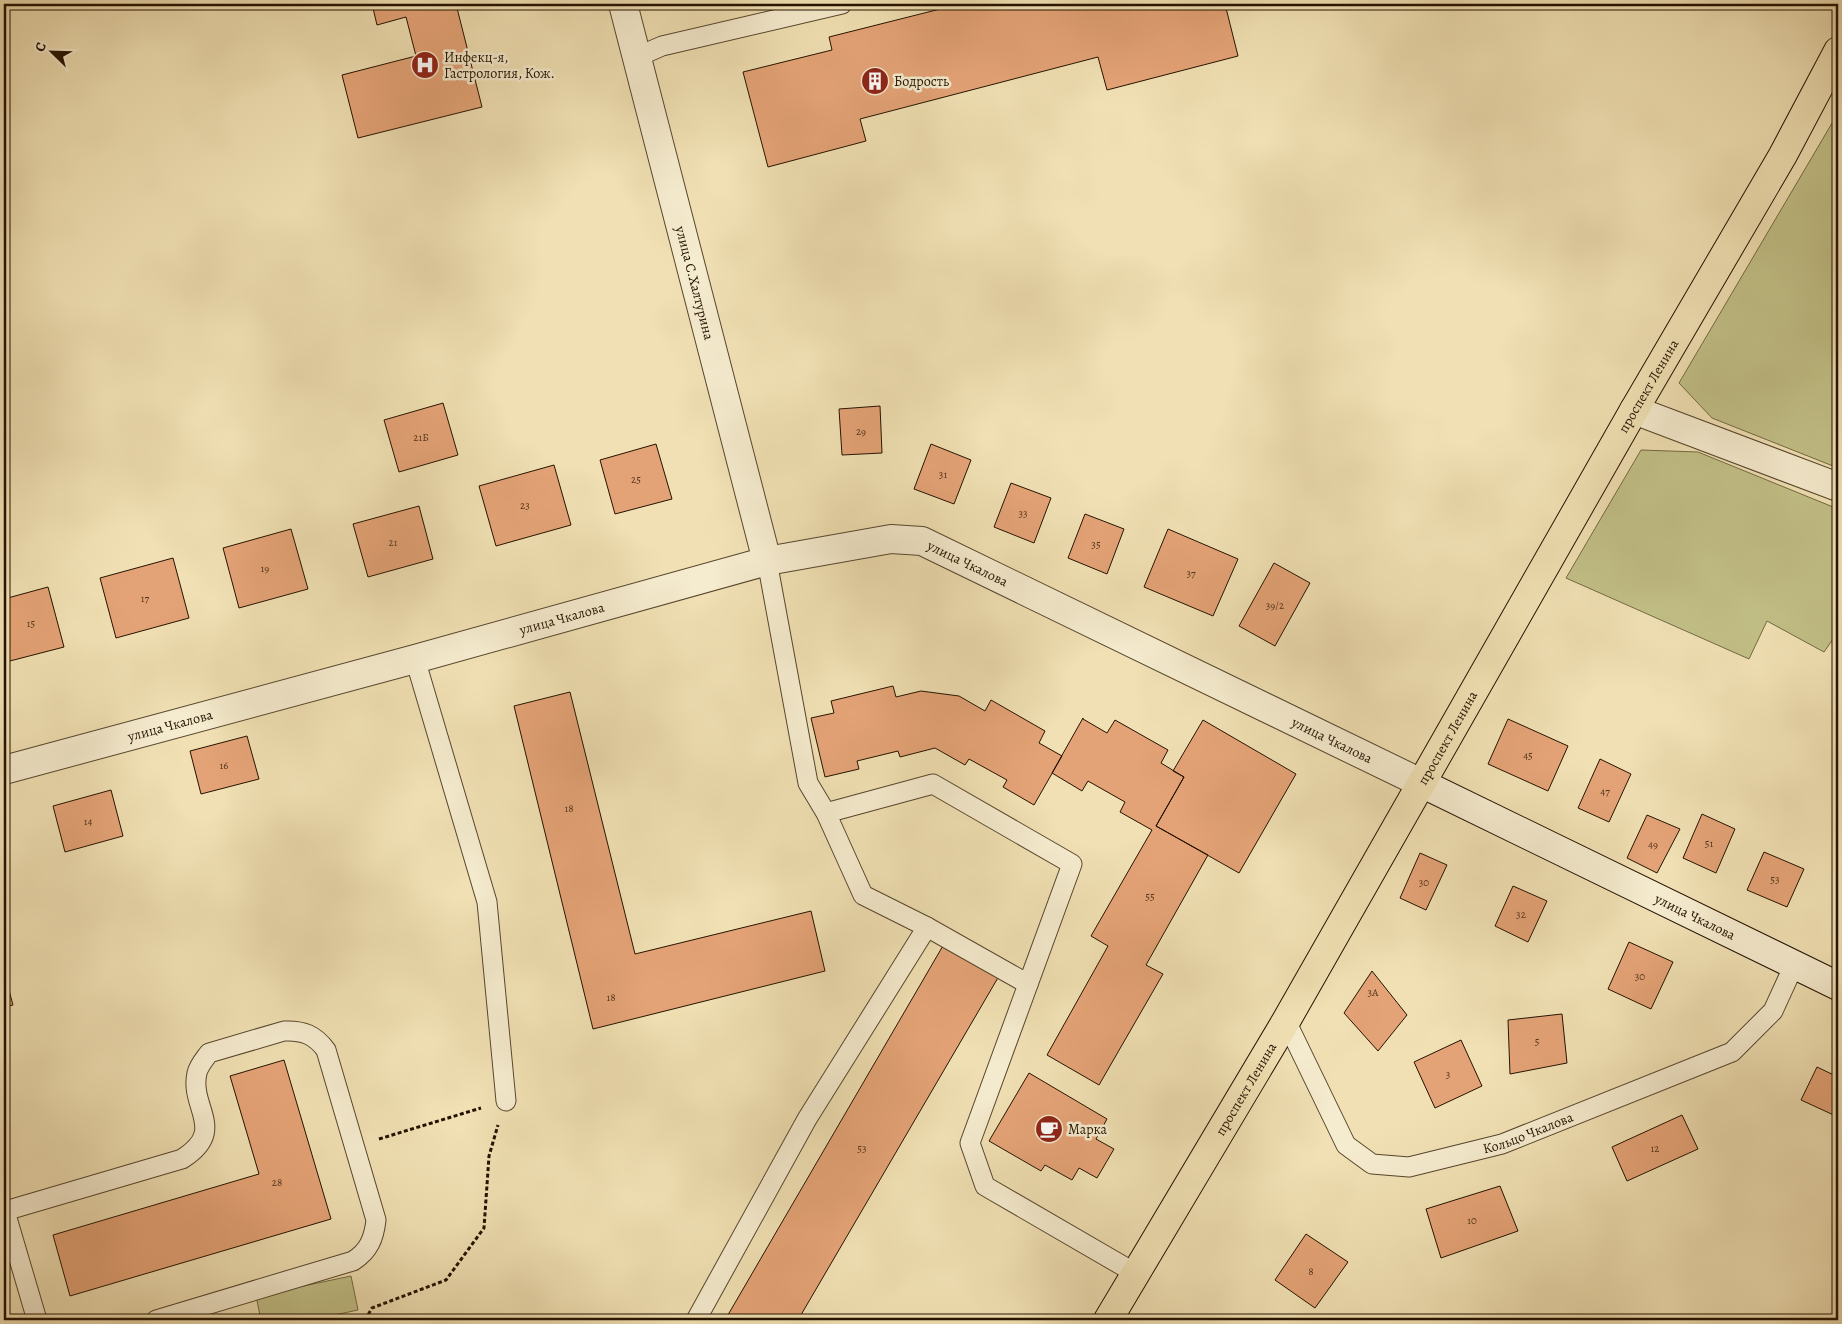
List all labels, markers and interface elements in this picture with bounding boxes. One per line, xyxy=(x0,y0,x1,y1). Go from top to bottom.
north arrow xyxy=(28,28,78,78)
text: С xyxy=(30,39,51,55)
place label: Инфекц-я, Гастрология, Кож. xyxy=(444,48,555,83)
hospital icon: Инфекц-я, Гастрология, Кож. xyxy=(410,50,440,80)
building icon: Бодрость xyxy=(860,66,890,96)
place label: Бодрость xyxy=(894,72,949,91)
street label: улица С.Халтурина xyxy=(671,223,719,342)
street label: проспект Ленина xyxy=(1613,335,1683,436)
house number: 29 xyxy=(856,424,866,439)
house number: 21Б xyxy=(413,430,429,445)
house number: 31 xyxy=(939,467,947,482)
house number: 25 xyxy=(631,472,641,487)
house number: 23 xyxy=(520,498,530,513)
house number: 33 xyxy=(1018,506,1028,521)
house number: 21 xyxy=(389,535,398,550)
street label: улица Чкалова xyxy=(923,535,1012,591)
house number: 35 xyxy=(1091,537,1101,552)
house number: 19 xyxy=(261,561,269,576)
house number: 37 xyxy=(1186,566,1196,581)
house number: 17 xyxy=(141,591,150,606)
street label: улица Чкалова xyxy=(516,597,607,639)
house number: 39/2 xyxy=(1266,598,1284,613)
house number: 15 xyxy=(27,616,36,631)
street label: проспект Ленина xyxy=(1413,687,1482,788)
street label: улица Чкалова xyxy=(124,704,215,746)
street label: улица Чкалова xyxy=(1288,712,1376,768)
house number: 45 xyxy=(1523,748,1533,763)
house number: 16 xyxy=(220,758,228,773)
house number: 47 xyxy=(1600,784,1610,799)
house number: 18 xyxy=(564,801,574,816)
house number: 14 xyxy=(84,814,92,829)
house number: 51 xyxy=(1705,836,1713,851)
house number: 49 xyxy=(1648,837,1658,852)
house number: 53 xyxy=(1770,872,1780,887)
house number: 30 xyxy=(1419,875,1429,890)
street label: улица Чкалова xyxy=(1651,888,1739,944)
house number: 55 xyxy=(1145,889,1155,904)
house number: 32 xyxy=(1516,907,1526,922)
house number: 30 xyxy=(1635,969,1645,984)
house number: 3А xyxy=(1368,985,1379,1000)
house number: 18 xyxy=(606,990,616,1005)
house number: 5 xyxy=(1535,1034,1540,1049)
street label: проспект Ленина xyxy=(1210,1038,1281,1139)
house number: 3 xyxy=(1446,1067,1450,1082)
street label: Кольцо Чкалова xyxy=(1481,1107,1576,1158)
cafe icon: Марка xyxy=(1034,1114,1064,1144)
place label: Марка xyxy=(1068,1120,1108,1139)
house number: 53 xyxy=(857,1141,867,1156)
house number: 12 xyxy=(1651,1141,1660,1156)
house number: 28 xyxy=(272,1175,282,1190)
house number: 10 xyxy=(1467,1213,1477,1228)
house number: 8 xyxy=(1308,1264,1314,1279)

